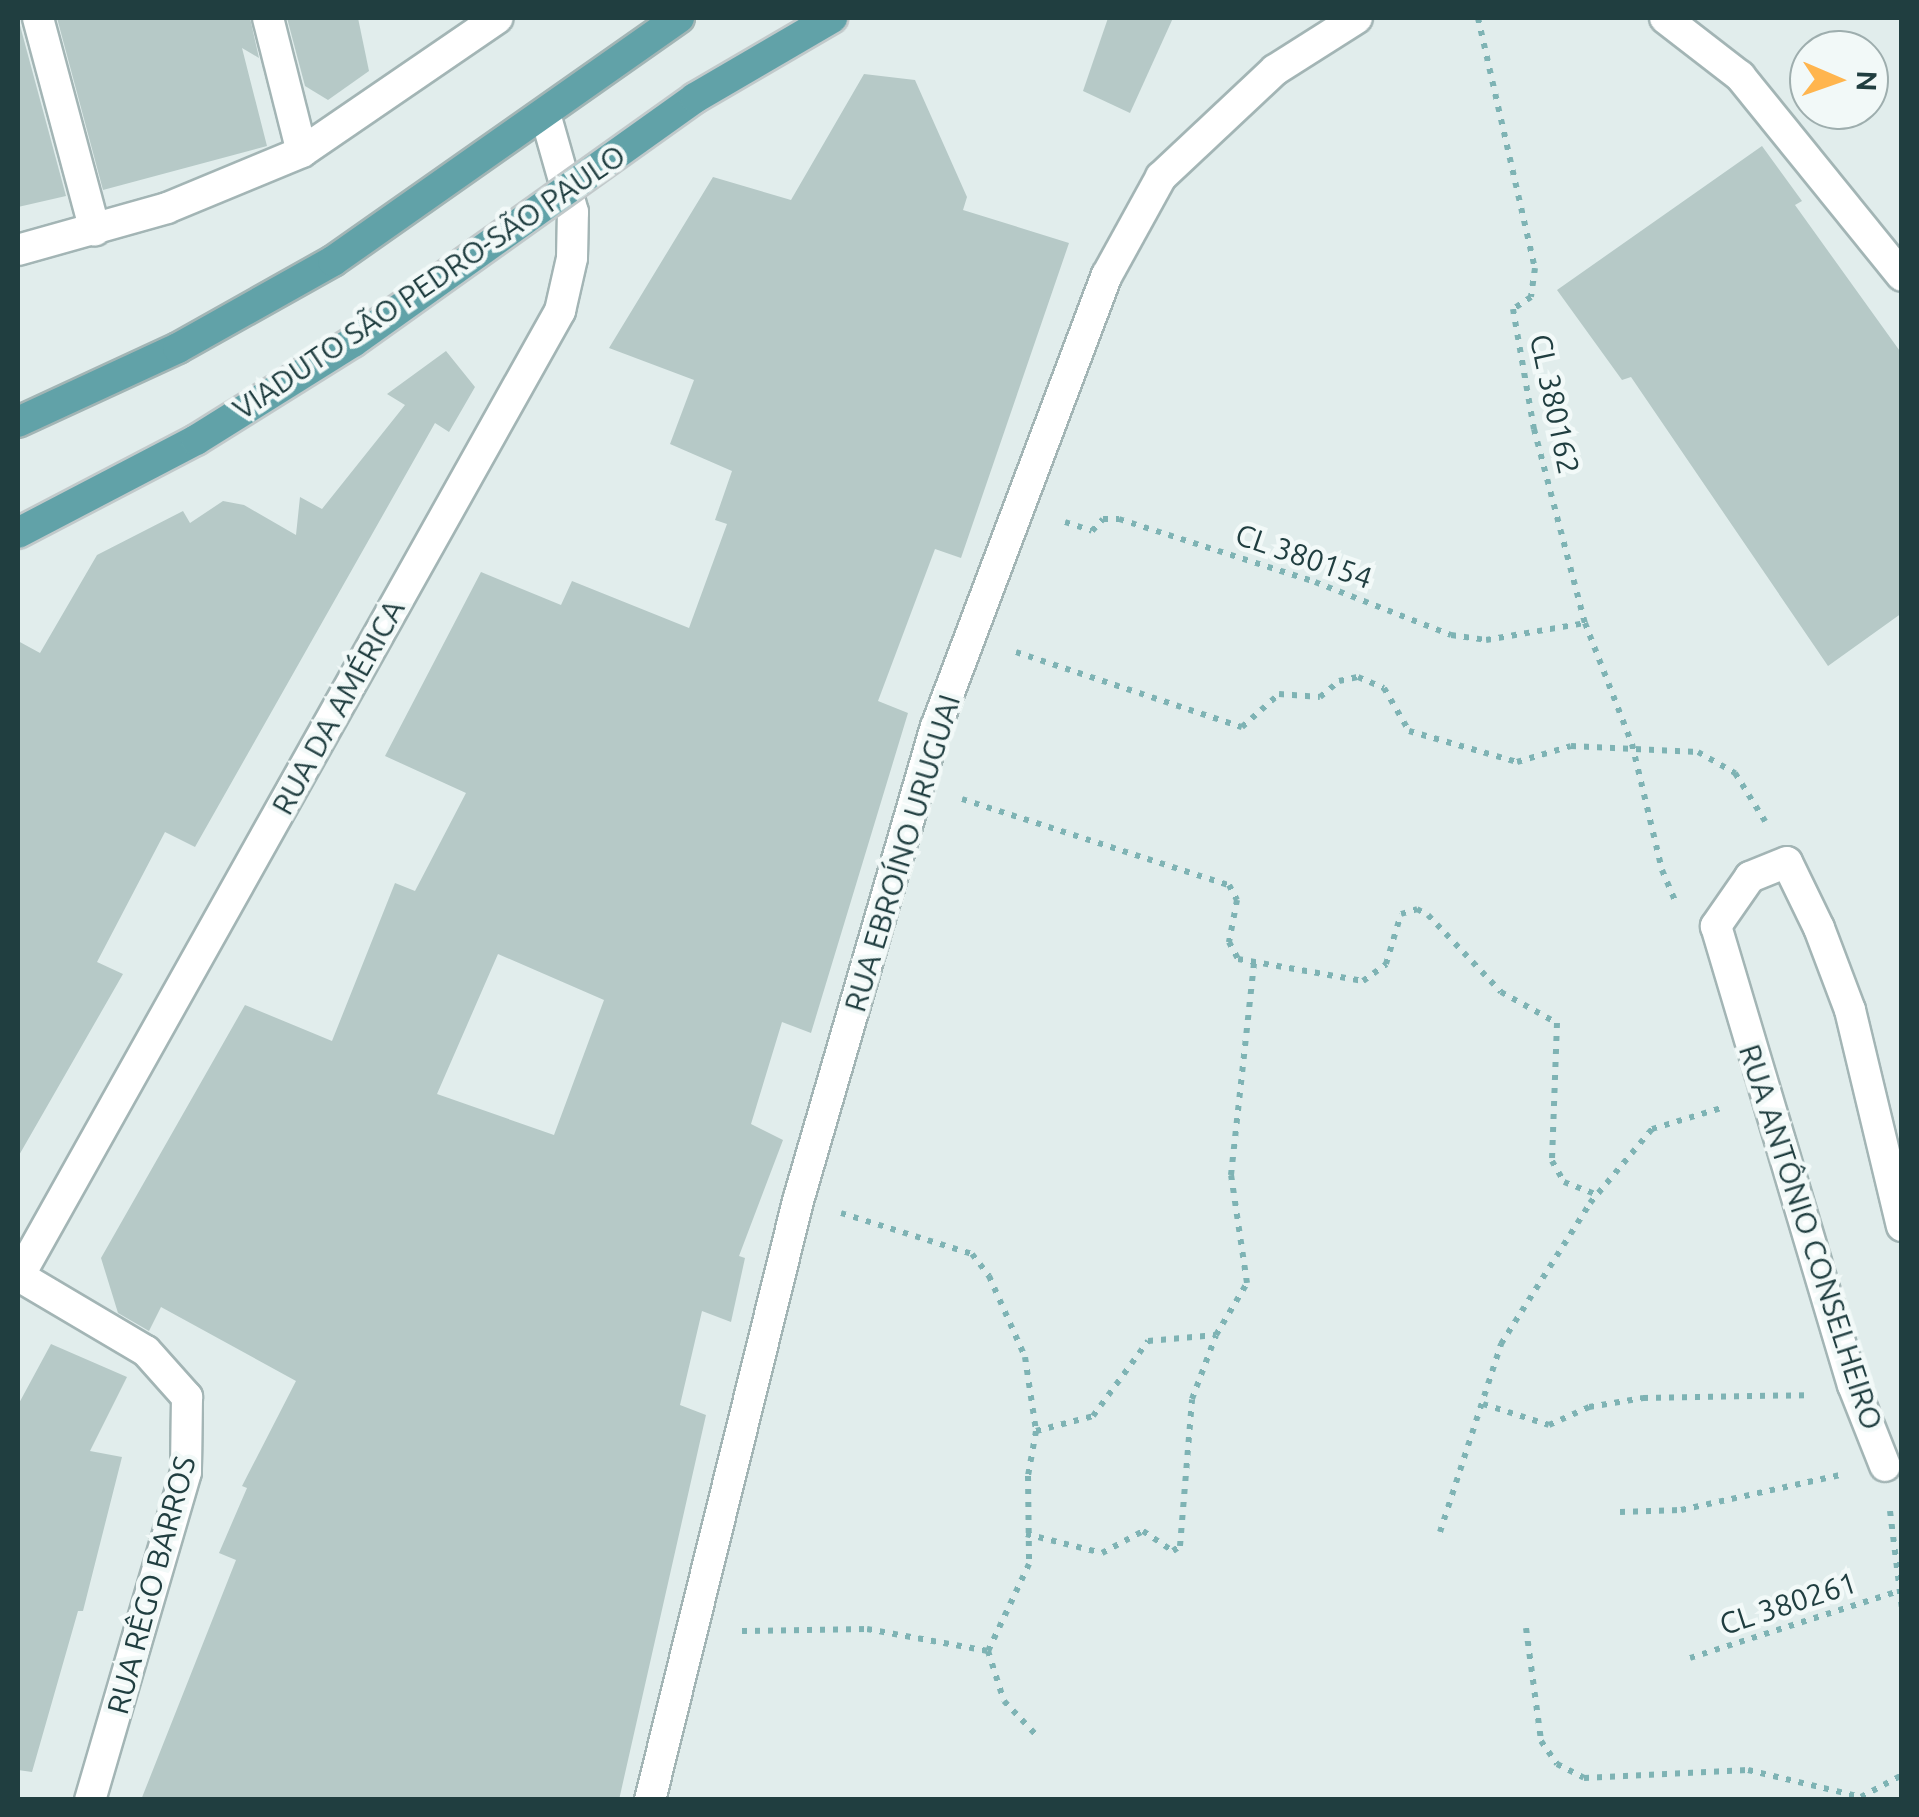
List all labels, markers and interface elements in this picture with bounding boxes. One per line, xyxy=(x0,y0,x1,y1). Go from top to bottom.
north arrow xyxy=(1789,30,1889,130)
text: N xyxy=(1852,70,1883,92)
street label: VIADUTO SÃO PEDRO-SÃO PAULO xyxy=(226,137,632,427)
street label: CL 380162 xyxy=(1523,331,1587,477)
street label: CL 380154 xyxy=(1231,516,1377,596)
street label: RUA DA AMÉRICA xyxy=(264,593,412,821)
street label: RUA EBROÍNO URUGUAI xyxy=(837,690,967,1016)
street label: RUA ANTÔNIO CONSELHEIRO xyxy=(1732,1040,1890,1434)
street label: RUA RÊGO BARROS xyxy=(99,1452,203,1718)
street label: CL 380261 xyxy=(1715,1564,1861,1642)

